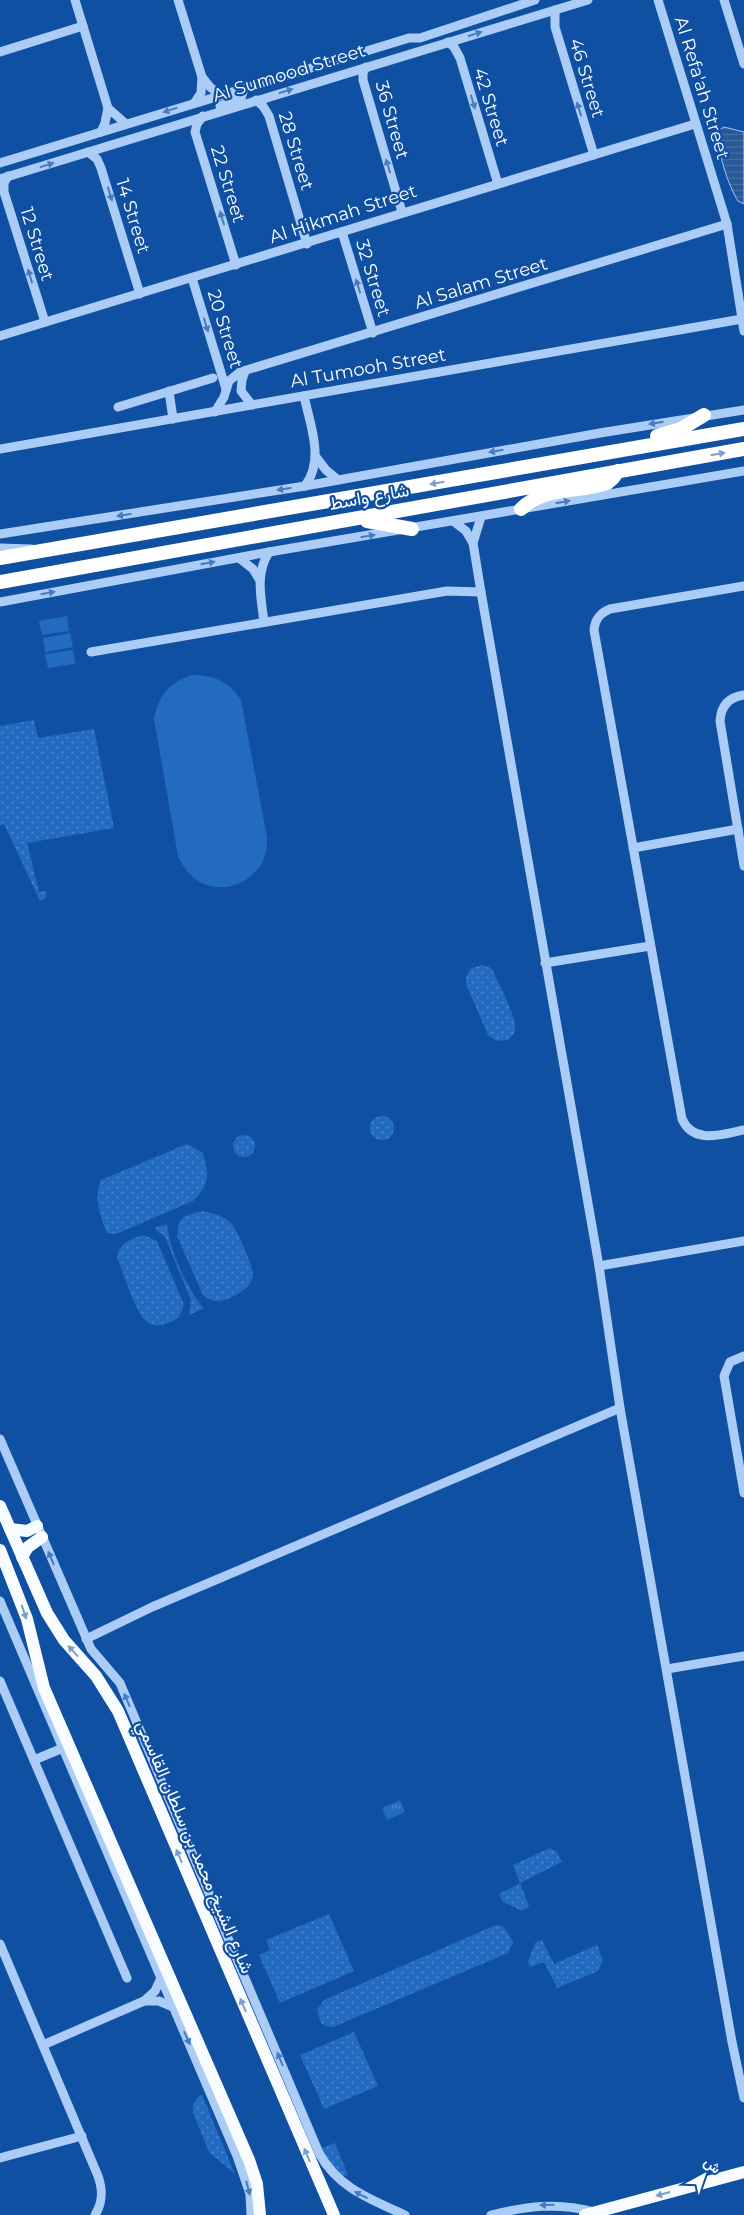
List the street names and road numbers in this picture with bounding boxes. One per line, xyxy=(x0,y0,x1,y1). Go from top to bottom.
street label: Al Refa'ah Street xyxy=(670,14,734,162)
street label: 46 Street xyxy=(564,36,610,120)
street label: Al Sumood Street xyxy=(210,39,368,107)
street label: 42 Street xyxy=(469,65,513,149)
street label: 36 Street xyxy=(370,78,414,162)
street label: 28 Street xyxy=(274,109,318,193)
street label: 22 Street xyxy=(206,143,250,225)
street label: 14 Street xyxy=(111,176,155,256)
street label: Al Hikmah Street xyxy=(267,180,419,248)
street label: 12 Street xyxy=(15,205,59,283)
street label: 32 Street xyxy=(351,237,395,319)
street label: Al Salam Street xyxy=(412,252,550,314)
street label: 20 Street xyxy=(203,287,247,371)
street label: Al Tumooh Street xyxy=(288,343,448,393)
street label: شارع واسط xyxy=(327,479,411,516)
street label: شارع الشيخ محمد بن سلطان القاسمي xyxy=(128,1717,258,1978)

